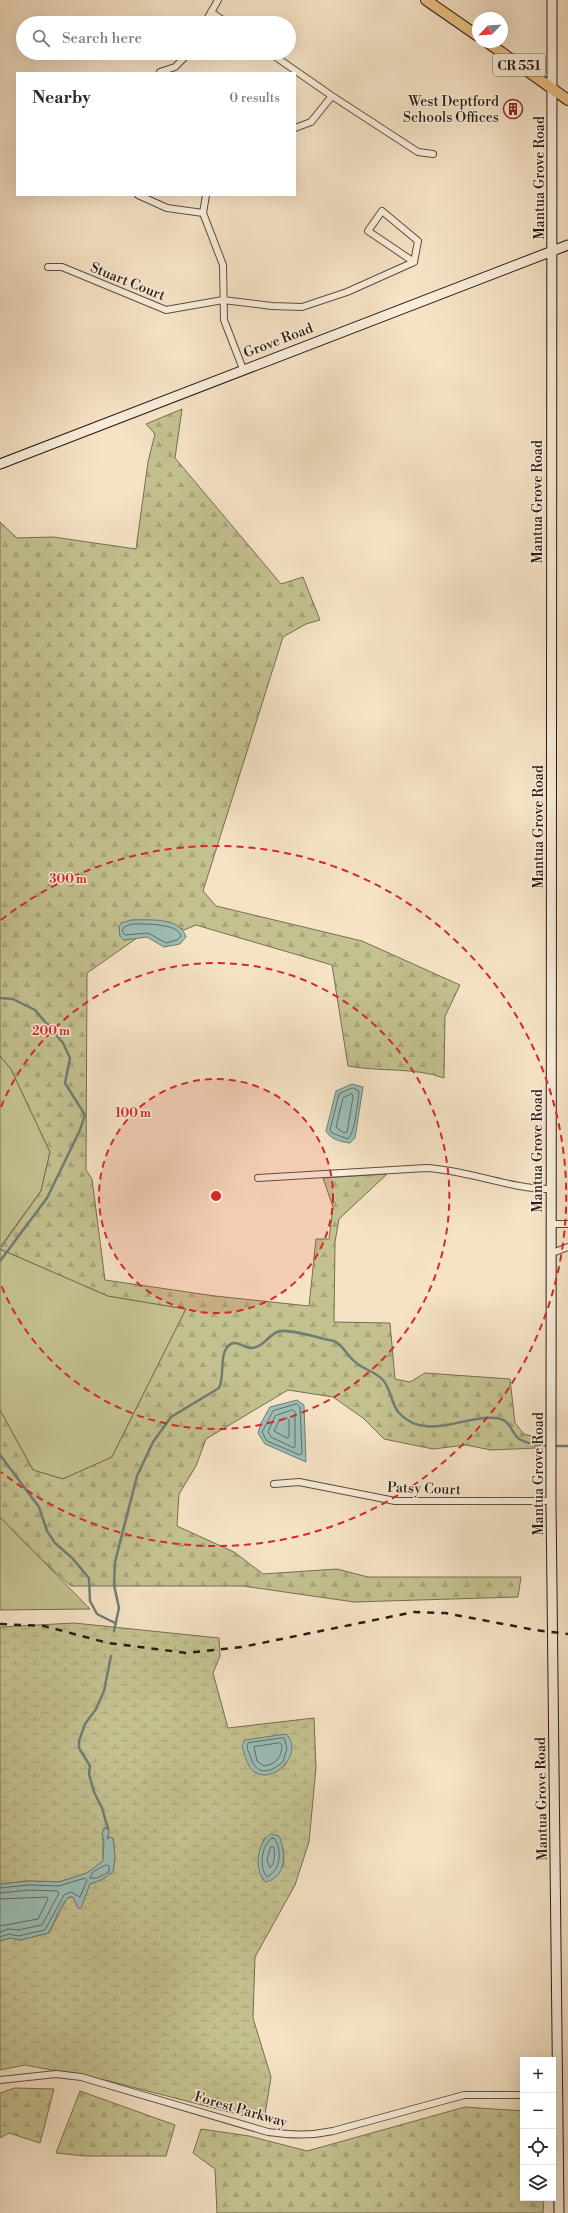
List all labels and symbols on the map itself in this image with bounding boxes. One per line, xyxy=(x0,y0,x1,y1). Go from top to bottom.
north arrow xyxy=(472,12,508,48)
road number: CR 551 xyxy=(493,54,545,76)
place label: West Deptford Schools Offices xyxy=(403,93,499,127)
building icon: West Deptford Schools Offices xyxy=(502,98,524,120)
street label: Mantua Grove Road xyxy=(531,116,549,240)
street label: Stuart Court xyxy=(88,259,168,305)
street label: Grove Road xyxy=(241,319,316,362)
street label: Mantua Grove Road xyxy=(529,440,547,564)
street label: Mantua Grove Road xyxy=(530,765,548,889)
text: 300 m xyxy=(49,872,87,887)
text: 200 m xyxy=(32,1024,70,1039)
street label: Mantua Grove Road xyxy=(529,1089,547,1213)
text: 100 m xyxy=(115,1106,151,1121)
centre of rings xyxy=(209,1189,223,1203)
street label: Mantua Grove Road xyxy=(530,1412,548,1536)
street label: Patsy Court xyxy=(387,1479,461,1499)
street label: Mantua Grove Road xyxy=(532,1737,552,1861)
street label: Forest Parkway xyxy=(192,2088,289,2132)

